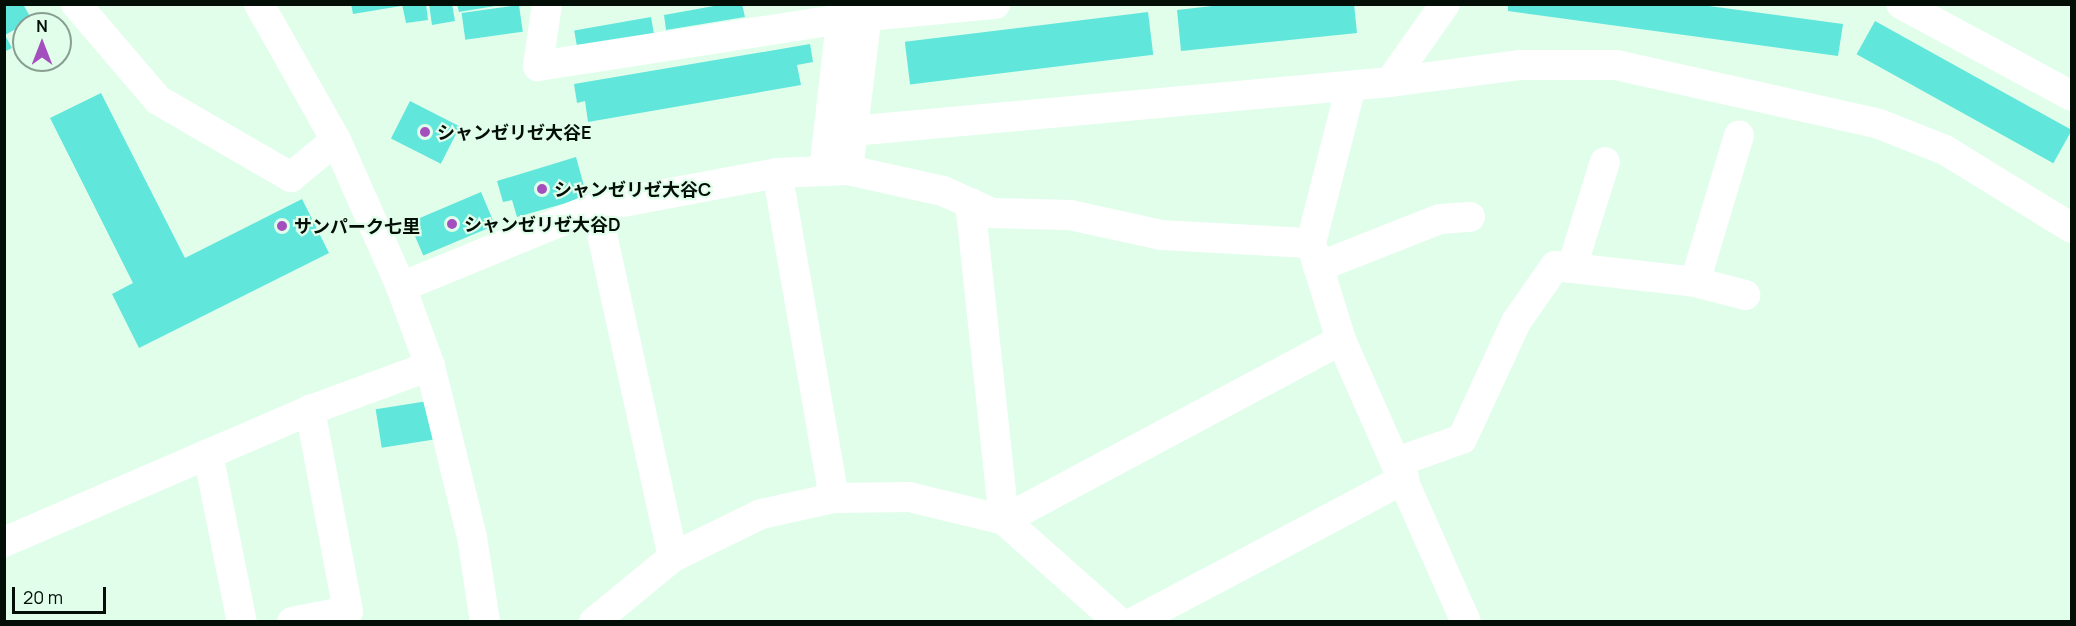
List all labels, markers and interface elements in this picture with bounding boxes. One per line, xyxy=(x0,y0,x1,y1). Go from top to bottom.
north arrow xyxy=(12,12,72,72)
text: N xyxy=(36,15,48,37)
place label: シャンゼリゼ大谷E xyxy=(437,121,592,143)
marker: シャンゼリゼ大谷E xyxy=(418,125,432,139)
place label: シャンゼリゼ大谷C xyxy=(554,178,711,200)
marker: シャンゼリゼ大谷C xyxy=(535,182,549,196)
place label: シャンゼリゼ大谷D xyxy=(464,213,621,235)
place label: サンパーク七里 xyxy=(294,215,420,237)
marker: シャンゼリゼ大谷D xyxy=(445,217,459,231)
marker: サンパーク七里 xyxy=(275,219,289,233)
scale bar xyxy=(15,575,110,613)
text: 20 m xyxy=(23,585,63,609)

